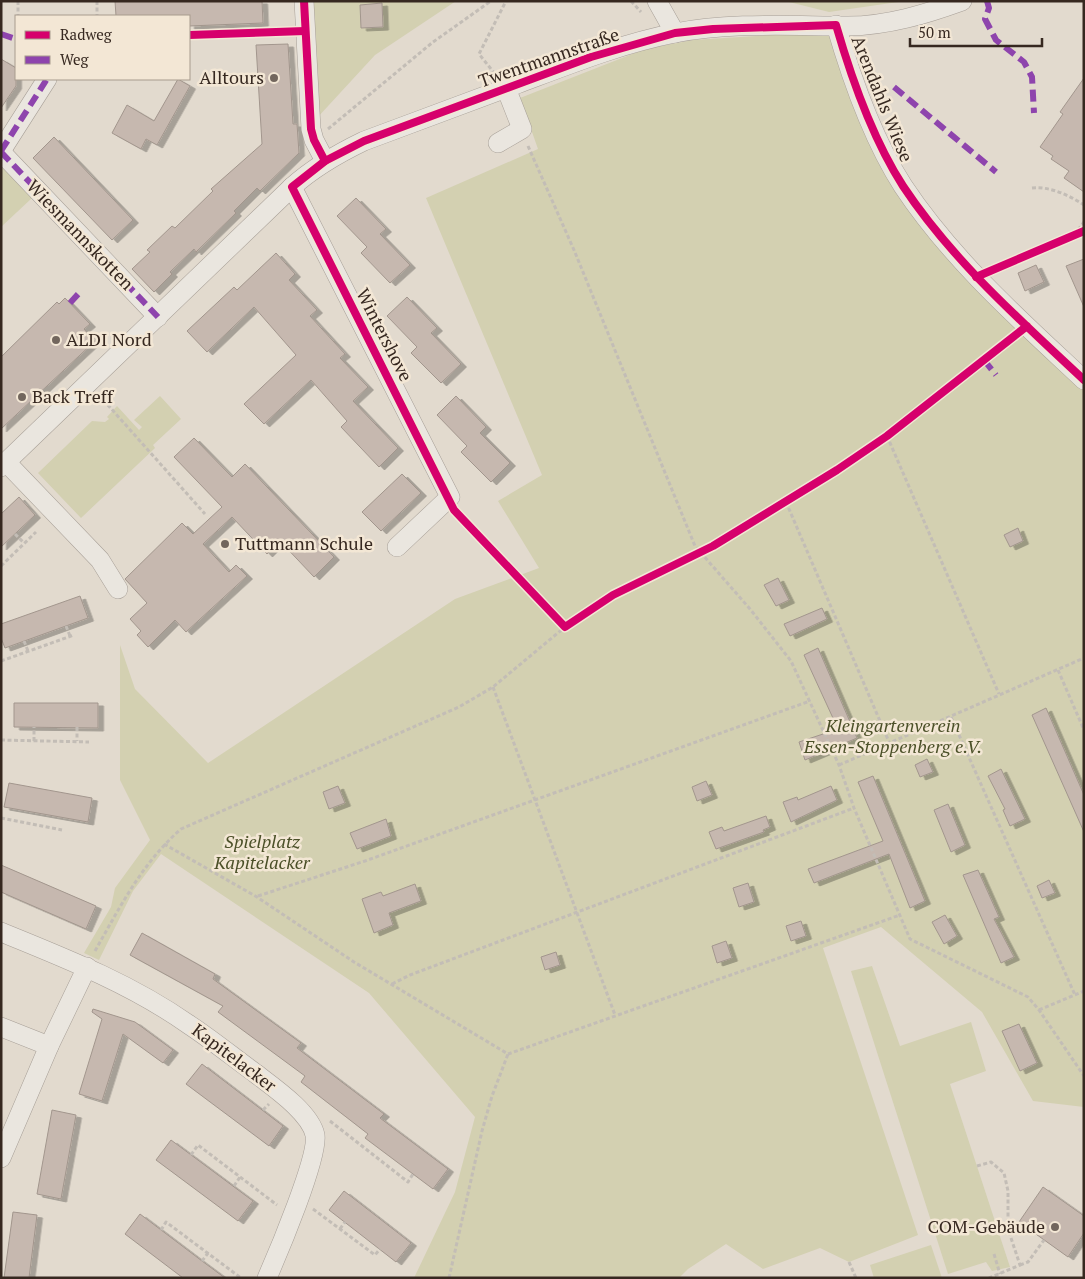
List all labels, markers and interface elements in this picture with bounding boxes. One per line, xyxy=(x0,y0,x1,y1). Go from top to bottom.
legend xyxy=(15,15,190,80)
scale bar xyxy=(910,15,1042,47)
street label: Twentmannstraße xyxy=(475,22,622,92)
text: 50 m xyxy=(918,22,951,42)
text: Radweg xyxy=(60,24,113,44)
street label: Arendahls Wiese xyxy=(847,32,919,165)
text: Weg xyxy=(60,49,90,69)
place label: Alltours xyxy=(199,65,264,89)
marker: Alltours xyxy=(268,72,280,84)
street label: Wiesmannskotten xyxy=(22,174,140,295)
street label: Wintershove xyxy=(351,284,419,385)
place label: ALDI Nord xyxy=(66,327,152,351)
marker: ALDI Nord xyxy=(50,334,62,346)
place label: Back Treff xyxy=(32,384,115,408)
marker: Back Treff xyxy=(16,391,28,403)
place label: Tuttmann Schule xyxy=(235,531,373,555)
marker: Tuttmann Schule xyxy=(219,538,231,550)
park label: Kleingartenverein Essen-Stoppenberg e.V. xyxy=(803,713,982,758)
park label: Spielplatz Kapitelacker xyxy=(213,829,311,874)
street label: Kapitelacker xyxy=(187,1018,282,1097)
place label: COM-Gebäude xyxy=(928,1214,1045,1238)
marker: COM-Gebäude xyxy=(1049,1221,1061,1233)

